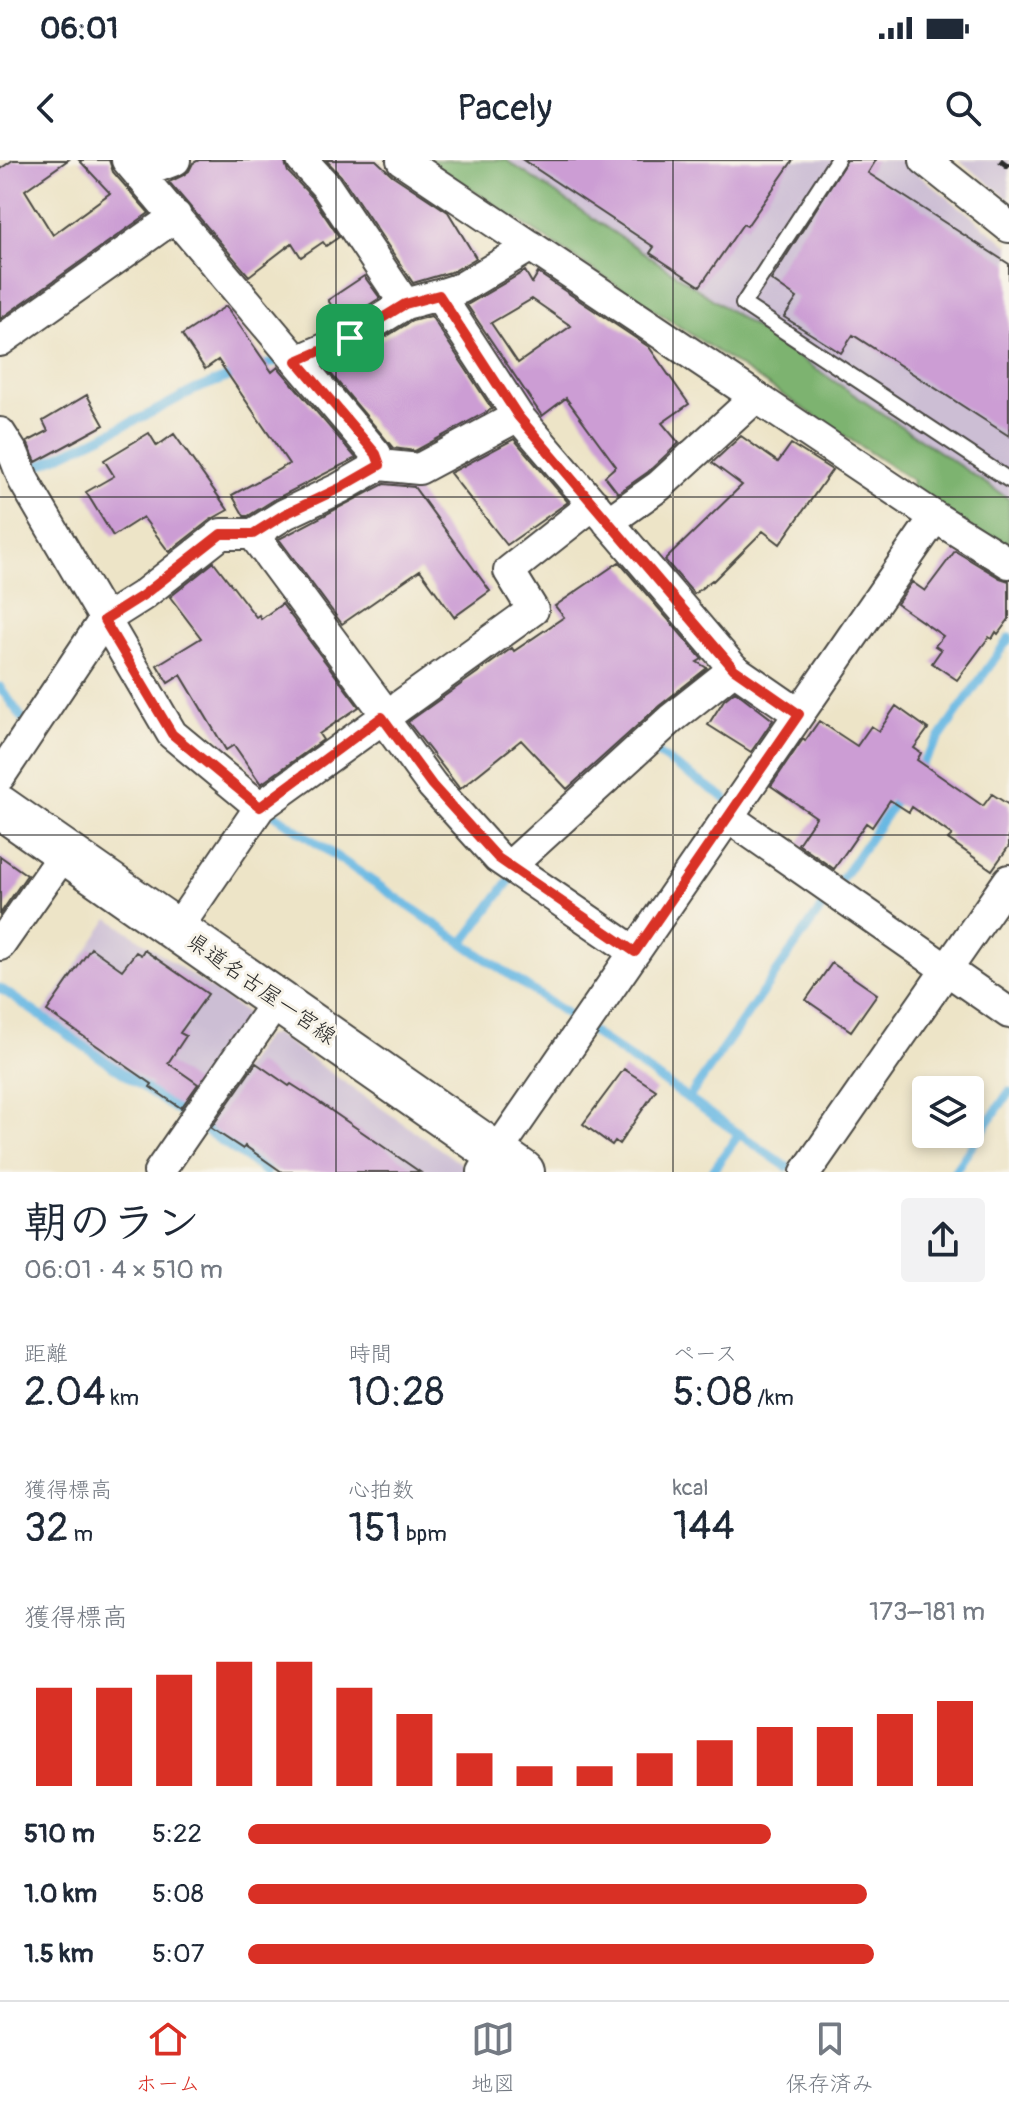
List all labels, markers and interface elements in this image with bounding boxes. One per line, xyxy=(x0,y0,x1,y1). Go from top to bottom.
text: 06:01 xyxy=(40,10,118,47)
icon: back xyxy=(24,86,68,130)
text: Pacely xyxy=(457,86,552,131)
icon: search xyxy=(941,86,985,130)
pin xyxy=(316,304,384,372)
icon: arrive xyxy=(328,316,372,360)
street label: 県道名古屋一宮線 xyxy=(181,927,342,1051)
map controls xyxy=(912,1076,984,1148)
button: layers xyxy=(912,1076,984,1148)
text: 朝のラン xyxy=(24,1196,200,1251)
button: share xyxy=(901,1198,985,1282)
text: 06:01 · 4 × 510 m xyxy=(24,1254,223,1286)
text: 距離 xyxy=(24,1340,68,1368)
text: 時間 xyxy=(348,1340,392,1368)
text: ペース xyxy=(673,1340,737,1368)
text: 2.04 xyxy=(24,1368,106,1417)
text: 10:28 xyxy=(348,1368,445,1417)
text: 5:08 xyxy=(673,1368,753,1417)
text: km xyxy=(106,1384,139,1412)
text: /km xyxy=(753,1384,794,1412)
text: kcal xyxy=(673,1474,708,1502)
text: 獲得標高 xyxy=(24,1476,112,1504)
text: 心拍数 xyxy=(348,1476,414,1504)
text: 144 xyxy=(673,1502,735,1551)
text: 32 xyxy=(24,1504,69,1553)
text: 151 xyxy=(348,1504,401,1553)
text: m xyxy=(69,1520,93,1548)
text: bpm xyxy=(401,1520,447,1548)
text: 173–181 m xyxy=(869,1596,985,1628)
text: 獲得標高 xyxy=(24,1602,128,1634)
text: 510 m xyxy=(24,1818,95,1850)
text: 5:22 xyxy=(152,1818,202,1850)
text: 1.0 km xyxy=(24,1878,97,1910)
text: 5:08 xyxy=(152,1878,204,1910)
text: 1.5 km xyxy=(24,1938,94,1970)
text: 5:07 xyxy=(152,1938,205,1970)
tab: ホーム xyxy=(135,2017,200,2098)
tab: 地図 xyxy=(471,2017,515,2098)
tab: 保存済み xyxy=(786,2017,874,2098)

